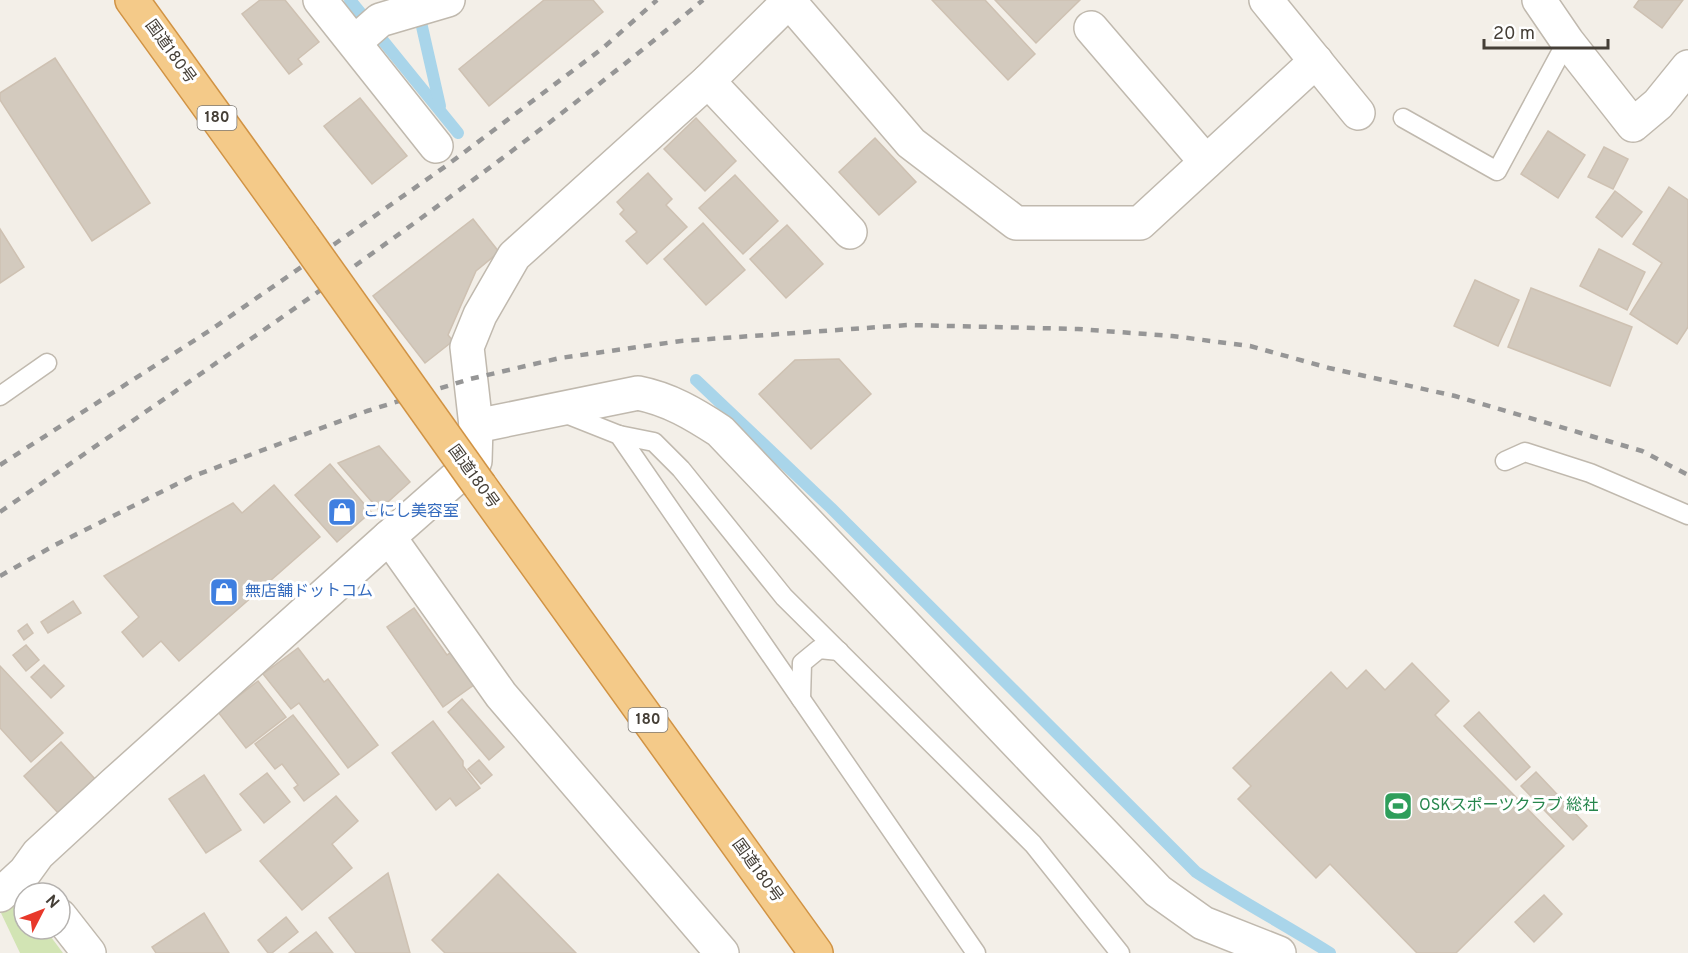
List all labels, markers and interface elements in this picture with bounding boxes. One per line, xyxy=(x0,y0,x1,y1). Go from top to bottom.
scale bar xyxy=(1484,12,1608,50)
street label: 国道180号 xyxy=(140,16,200,88)
text: 20 m xyxy=(1493,23,1535,46)
road number: 180 xyxy=(198,106,236,130)
street label: 国道180号 xyxy=(443,441,503,513)
shop icon: こにし美容室 xyxy=(326,496,358,528)
place label: こにし美容室 xyxy=(363,502,459,522)
shop icon: 無店舗ドットコム xyxy=(208,576,240,608)
place label: 無店舗ドットコム xyxy=(245,582,373,602)
road number: 180 xyxy=(628,708,668,732)
sports icon: OSKスポーツクラブ 総社 xyxy=(1382,790,1414,822)
place label: OSKスポーツクラブ 総社 xyxy=(1419,796,1598,816)
street label: 国道180号 xyxy=(727,835,787,907)
north arrow xyxy=(12,881,72,941)
text: N xyxy=(40,891,63,913)

